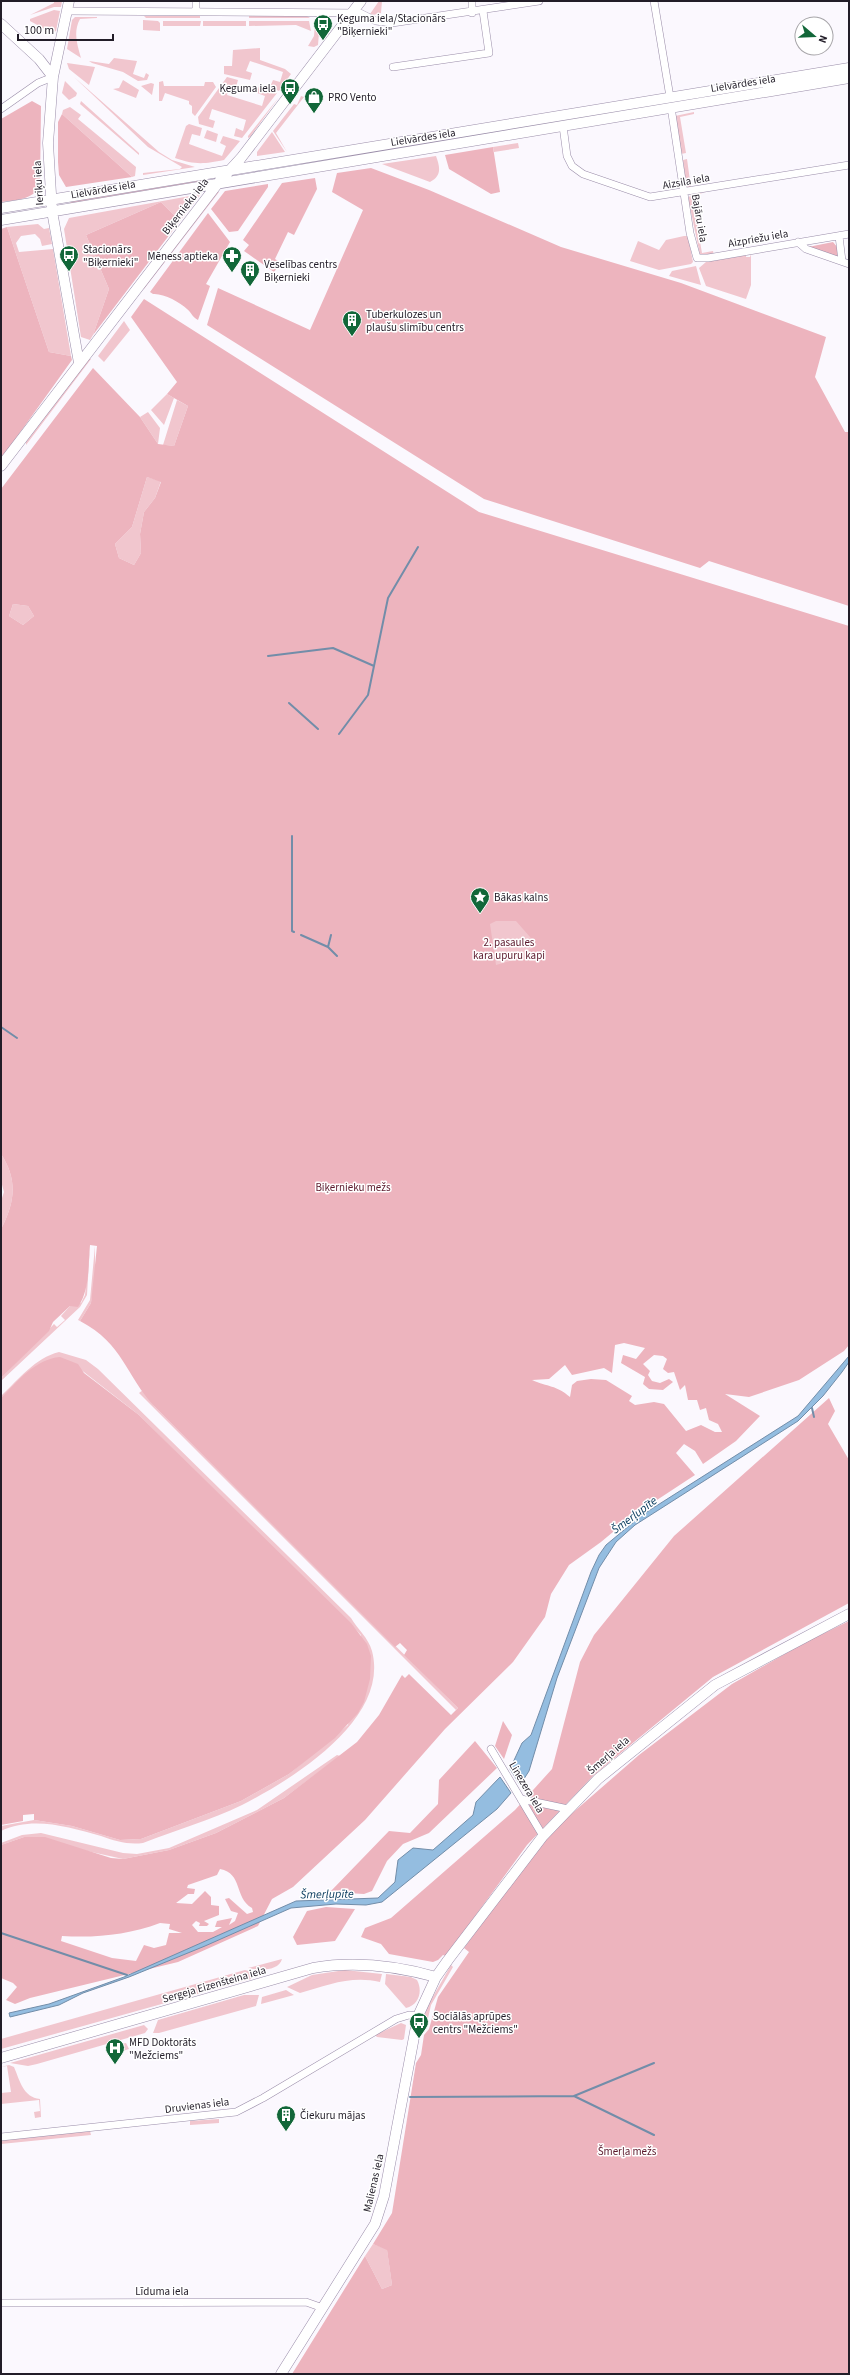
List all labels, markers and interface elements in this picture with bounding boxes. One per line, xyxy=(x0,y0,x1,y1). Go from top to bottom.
place label: Ķeguma iela/Stacionārs "Biķernieki" xyxy=(337,11,446,39)
bus stop icon: Ķeguma iela/Stacionārs "Biķernieki" xyxy=(312,13,334,41)
scale bar xyxy=(18,16,113,42)
north arrow xyxy=(794,16,834,56)
text: 100 m xyxy=(24,22,54,39)
text: N xyxy=(815,33,831,45)
street label: Lielvārdes iela xyxy=(710,71,777,96)
bus stop icon: Ķeguma iela xyxy=(279,77,301,105)
place label: Ķeguma iela xyxy=(219,81,276,96)
shop icon: PRO Vento xyxy=(303,86,325,114)
place label: PRO Vento xyxy=(328,90,377,105)
street label: Lielvārdes iela xyxy=(390,125,457,150)
street label: Ieriķu iela xyxy=(30,160,47,206)
street label: Aizsila iela xyxy=(661,170,711,193)
street label: Biķernieku iela xyxy=(159,175,212,238)
street label: Lielvārdes iela xyxy=(70,176,137,203)
street label: Bajāru iela xyxy=(688,193,711,243)
street label: Aizpriežu iela xyxy=(727,226,789,251)
place label: Stacionārs "Biķernieki" xyxy=(83,242,138,270)
bus stop icon: Stacionārs "Biķernieki" xyxy=(58,244,80,272)
pharmacy icon: Mēness aptieka xyxy=(221,245,243,273)
place label: Mēness aptieka xyxy=(147,249,218,264)
place label: Veselības centrs Biķernieki xyxy=(264,257,338,285)
building icon: Veselības centrs Biķernieki xyxy=(239,259,261,287)
place label: Tuberkulozes un plaušu slimību centrs xyxy=(366,307,464,335)
building icon: Tuberkulozes un plaušu slimību centrs xyxy=(341,309,363,337)
place icon: Bākas kalns xyxy=(469,886,491,914)
place label: Bākas kalns xyxy=(494,890,548,905)
park label: 2. pasaules kara upuru kapi xyxy=(473,935,545,963)
park label: Biķernieku mežs xyxy=(315,1180,391,1195)
water label: Šmerļupīte xyxy=(608,1492,661,1538)
street label: Šmerļa iela xyxy=(584,1733,633,1778)
street label: Linezera iela xyxy=(505,1759,548,1816)
water label: Šmerļupīte xyxy=(300,1886,354,1903)
street label: Sergeja Eizenšteina iela xyxy=(161,1962,268,2006)
place label: Sociālās aprūpes centrs "Mežciems" xyxy=(433,2009,518,2037)
bus stop icon: Sociālās aprūpes centrs "Mežciems" xyxy=(408,2011,430,2039)
place label: MFD Doktorāts "Mežciems" xyxy=(129,2035,196,2063)
hospital icon: MFD Doktorāts "Mežciems" xyxy=(104,2037,126,2065)
street label: Druvienas iela xyxy=(164,2094,230,2117)
building icon: Čiekuru mājas xyxy=(275,2104,297,2132)
place label: Čiekuru mājas xyxy=(300,2108,366,2123)
park label: Šmerļa mežs xyxy=(598,2144,657,2159)
street label: Malienas iela xyxy=(359,2152,387,2214)
street label: Līduma iela xyxy=(135,2284,189,2299)

